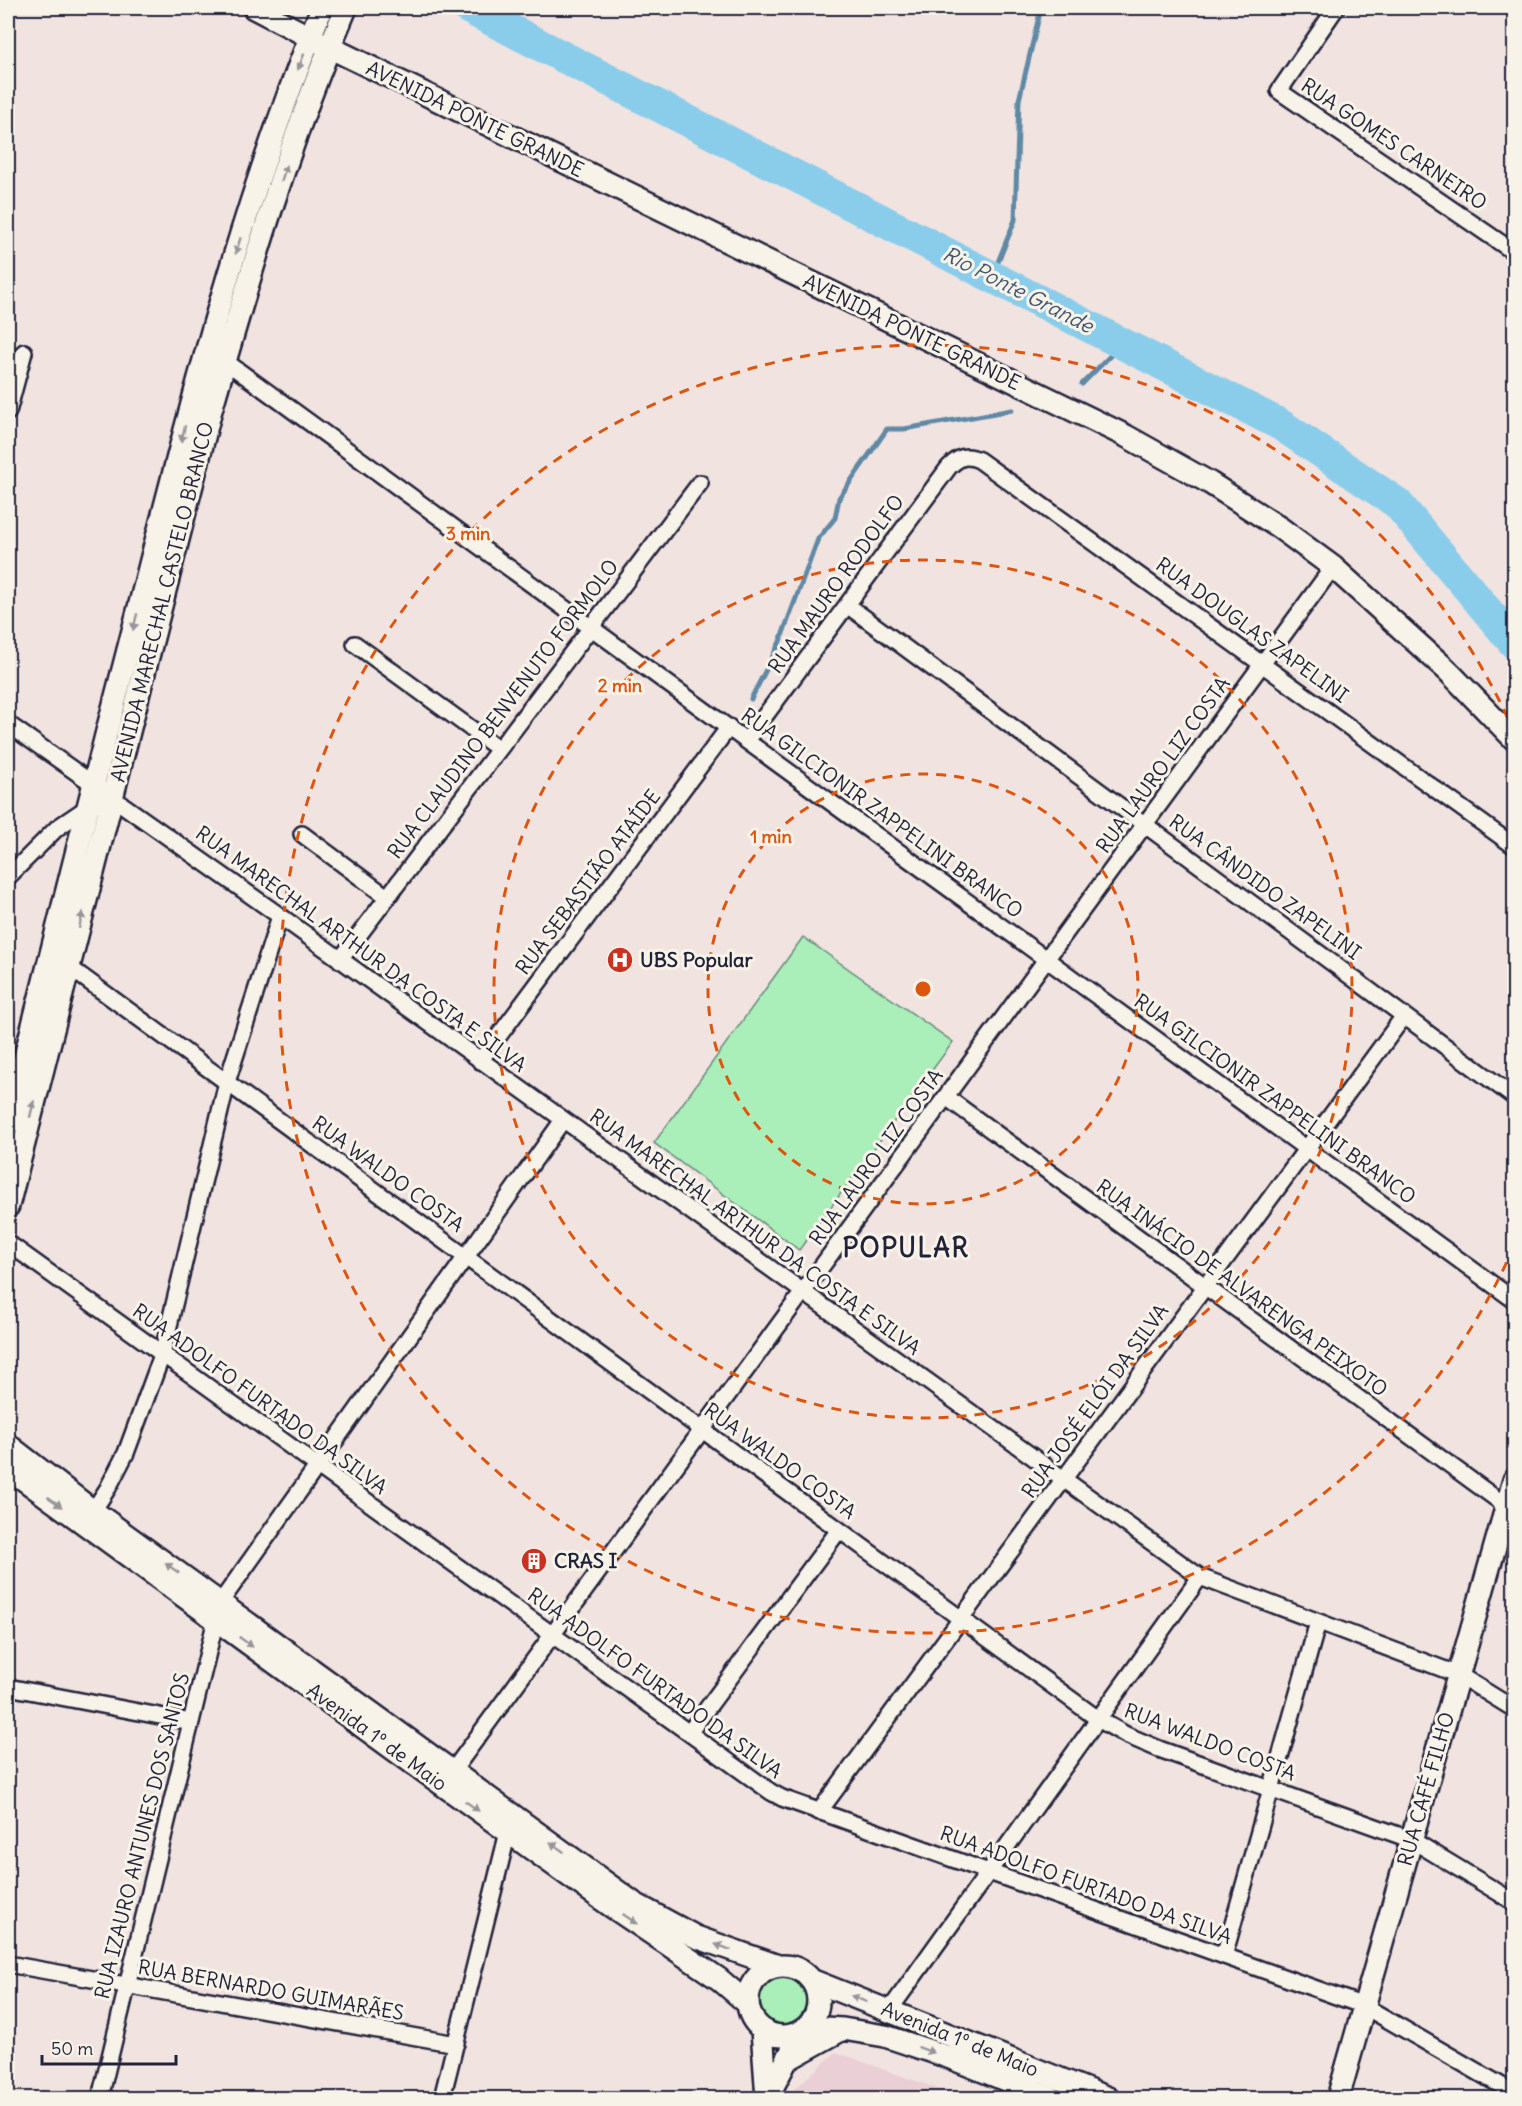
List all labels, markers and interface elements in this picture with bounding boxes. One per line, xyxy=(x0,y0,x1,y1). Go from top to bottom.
one-way arrow xyxy=(295,53,305,71)
street label: AVENIDA PONTE GRANDE xyxy=(362,55,588,182)
street label: RUA GOMES CARNEIRO xyxy=(1297,72,1492,215)
one-way arrow xyxy=(279,164,289,182)
one-way arrow xyxy=(233,237,242,255)
water label: Rio Ponte Grande xyxy=(939,240,1099,340)
street label: AVENIDA PONTE GRANDE xyxy=(799,268,1025,395)
street label: AVENIDA MARECHAL CASTELO BRANCO xyxy=(105,419,218,785)
one-way arrow xyxy=(178,425,187,443)
street label: RUA MAURO RODOLFO xyxy=(762,489,909,678)
text: 3 min xyxy=(446,522,491,545)
street label: RUA DOUGLAS ZAPELINI xyxy=(1151,551,1353,708)
street label: RUA CLAUDINO BENVENUTO FORMOLO xyxy=(382,554,623,863)
one-way arrow xyxy=(129,613,139,632)
street label: RUA LAURO LIZ COSTA xyxy=(1090,672,1235,858)
text: 2 min xyxy=(598,674,643,697)
street label: RUA GILCIONIR ZAPPELINI BRANCO xyxy=(737,702,1028,923)
street label: RUA SEBASTIÃO ATAÍDE xyxy=(510,784,665,979)
street label: RUA CÂNDIDO ZAPELINI xyxy=(1165,809,1366,965)
street label: RUA MARECHAL ARTHUR DA COSTA E SILVA xyxy=(191,820,532,1077)
text: 1 min xyxy=(750,825,792,848)
one-way arrow xyxy=(76,911,86,929)
hospital icon: UBS Popular xyxy=(605,945,635,975)
place label: UBS Popular xyxy=(640,947,753,972)
centre of rings xyxy=(913,979,933,999)
street label: RUA GILCIONIR ZAPPELINI BRANCO xyxy=(1130,988,1421,1209)
street label: RUA LAURO LIZ COSTA xyxy=(803,1064,948,1250)
one-way arrow xyxy=(28,1100,38,1118)
street label: RUA MARECHAL ARTHUR DA COSTA E SILVA xyxy=(585,1103,926,1360)
street label: RUA WALDO COSTA xyxy=(307,1110,469,1237)
street label: RUA INÁCIO DE ALVARENGA PEIXOTO xyxy=(1092,1174,1393,1402)
district label: POPULAR xyxy=(842,1231,970,1264)
street label: RUA ADOLFO FURTADO DA SILVA xyxy=(128,1298,393,1500)
street label: RUA JOSÉ ELÓI DA SILVA xyxy=(1016,1299,1173,1503)
street label: RUA WALDO COSTA xyxy=(699,1397,861,1524)
one-way arrow xyxy=(46,1496,62,1508)
building icon: CRAS I xyxy=(519,1546,549,1576)
place label: CRAS I xyxy=(554,1548,618,1573)
one-way arrow xyxy=(165,1562,181,1574)
street label: RUA ADOLFO FURTADO DA SILVA xyxy=(523,1582,788,1784)
one-way arrow xyxy=(239,1635,254,1647)
street label: RUA IZAURO ANTUNES DOS SANTOS xyxy=(89,1670,194,2002)
street label: Avenida 1º de Maio xyxy=(302,1677,452,1796)
street label: RUA WALDO COSTA xyxy=(1121,1697,1300,1786)
street label: RUA CAFÉ FILHO xyxy=(1392,1709,1459,1869)
one-way arrow xyxy=(463,1800,479,1812)
street label: RUA ADOLFO FURTADO DA SILVA xyxy=(937,1820,1236,1949)
one-way arrow xyxy=(549,1841,565,1853)
one-way arrow xyxy=(622,1913,638,1925)
one-way arrow xyxy=(714,1942,732,1952)
street label: RUA BERNARDO GUIMARÃES xyxy=(136,1954,406,2025)
one-way arrow xyxy=(850,1994,868,2003)
street label: Avenida 1º de Maio xyxy=(878,1996,1043,2081)
scale bar xyxy=(42,2028,176,2066)
text: 50 m xyxy=(51,2037,93,2060)
one-way arrow xyxy=(917,2045,935,2055)

